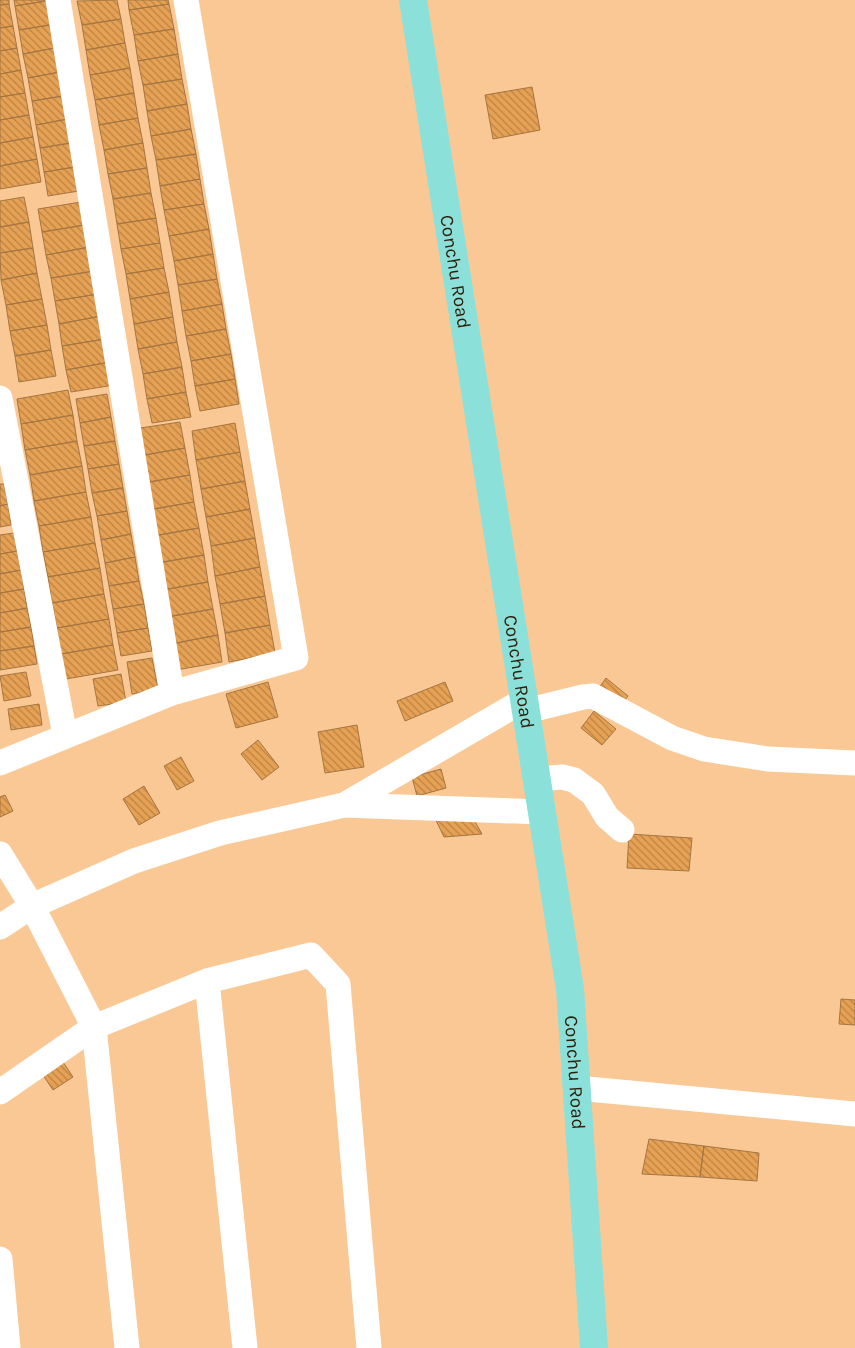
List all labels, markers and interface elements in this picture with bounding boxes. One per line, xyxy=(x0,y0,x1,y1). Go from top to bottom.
street label: Conchu Road xyxy=(435,213,475,330)
street label: Conchu Road xyxy=(499,613,538,730)
street label: Conchu Road xyxy=(560,1015,589,1130)

